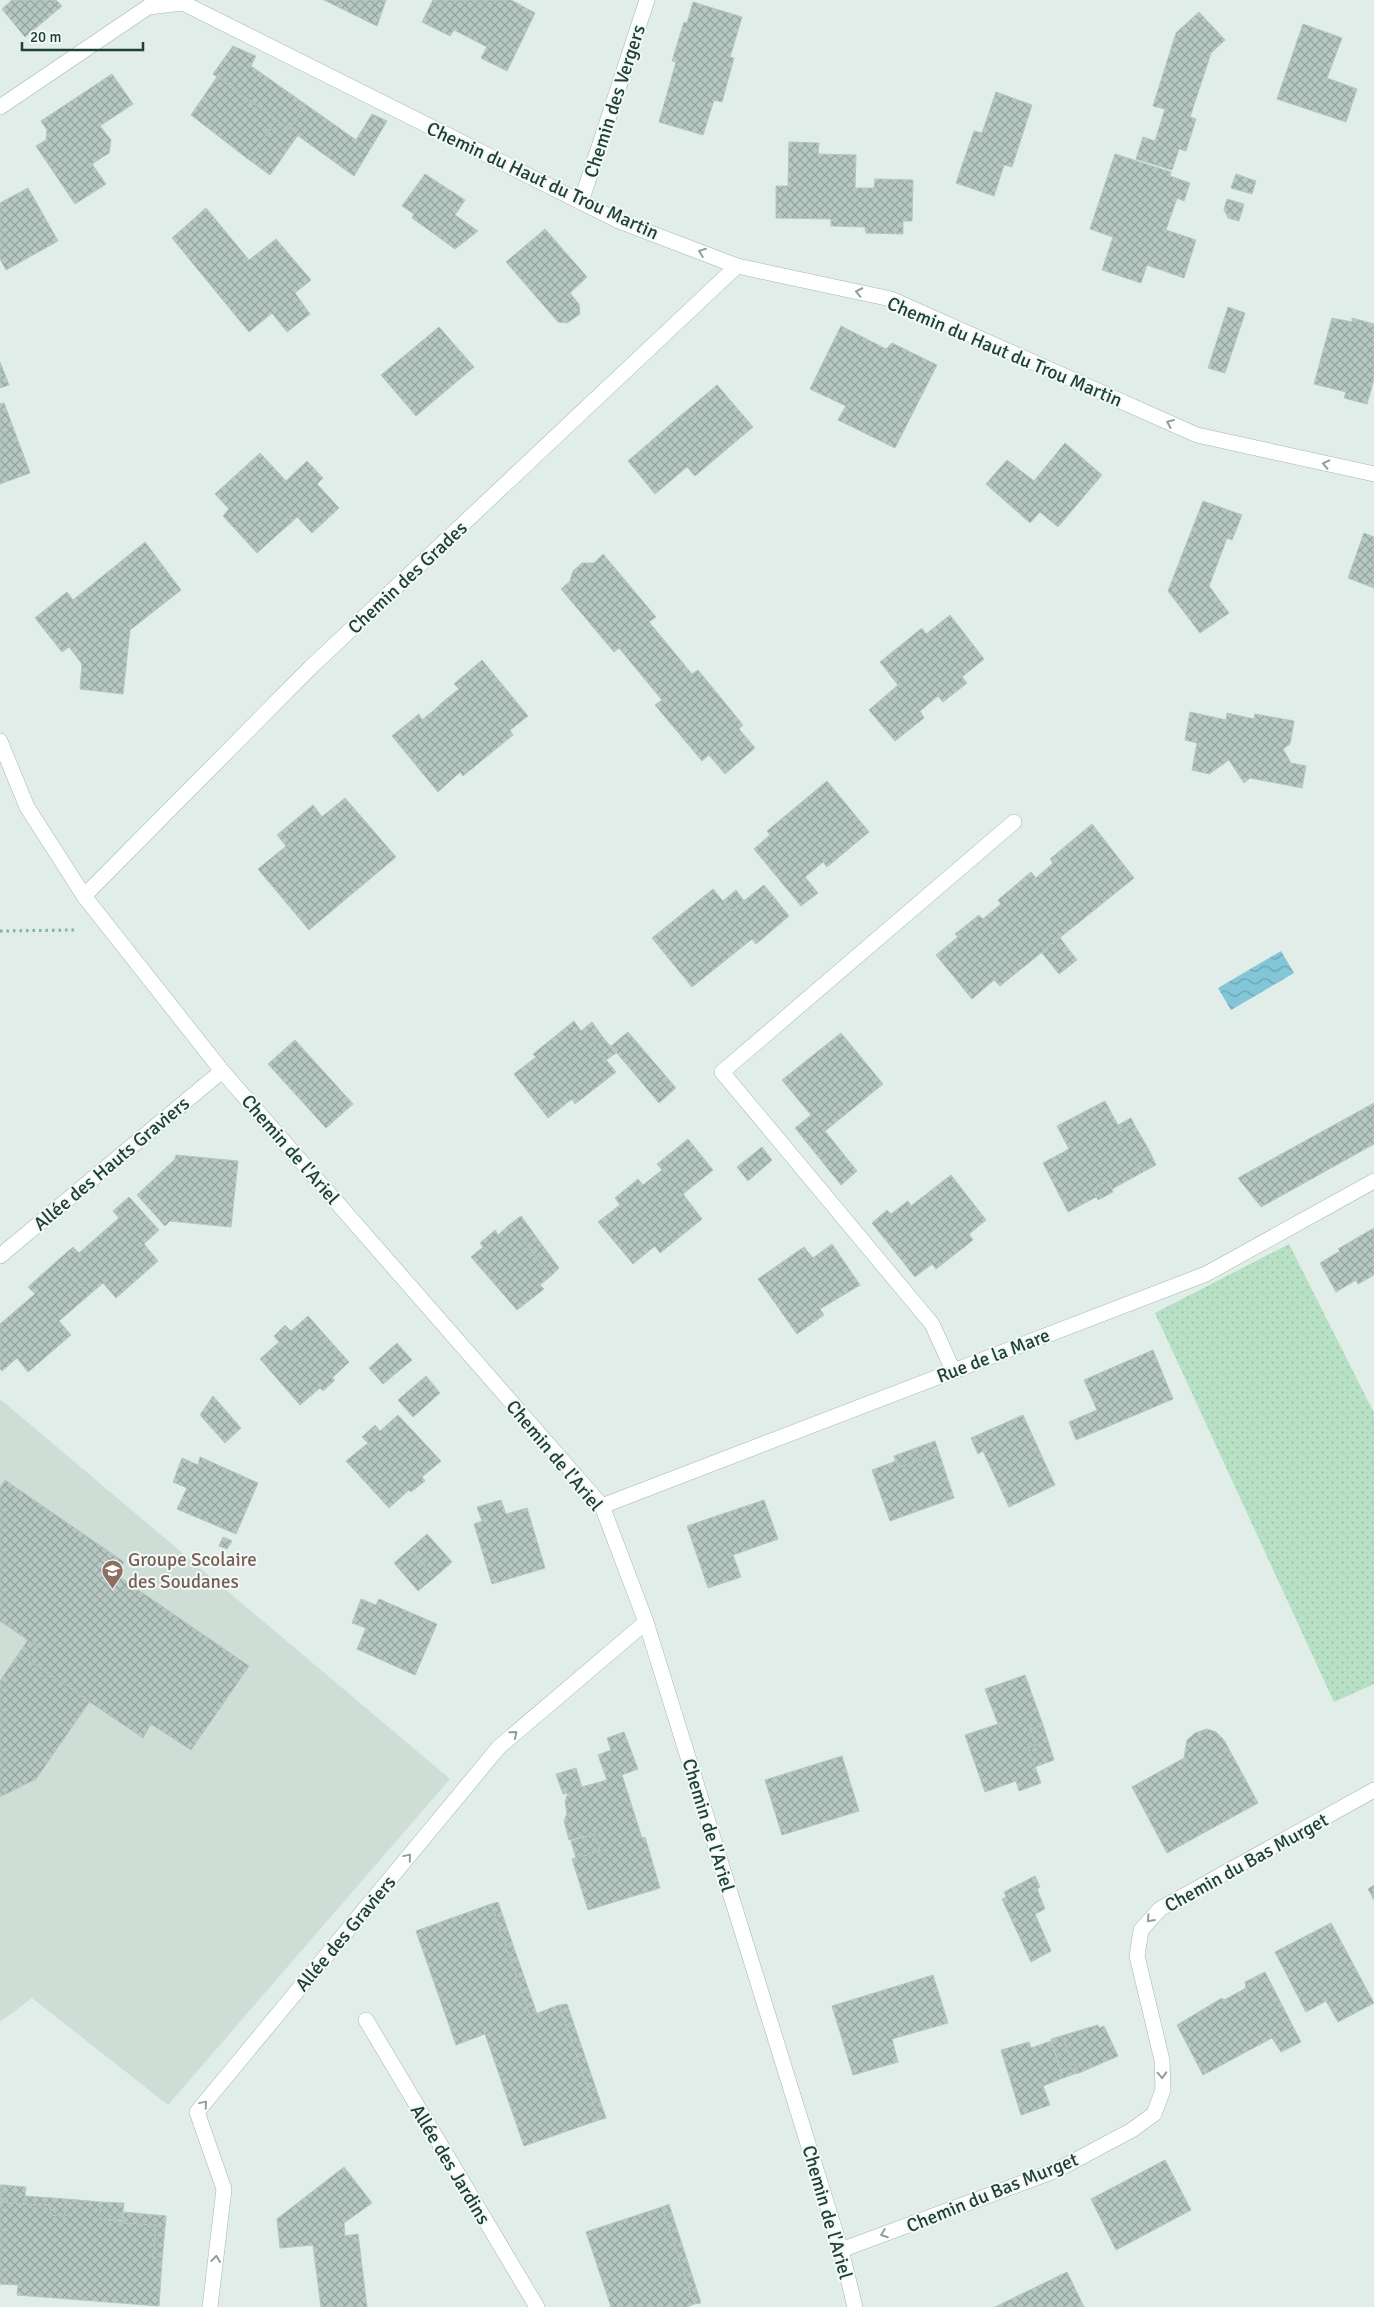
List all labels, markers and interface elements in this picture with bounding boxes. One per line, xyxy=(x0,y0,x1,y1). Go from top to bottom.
scale bar xyxy=(22,20,144,52)
street label: Chemin des Vergers xyxy=(579,22,651,181)
text: 20 m xyxy=(30,28,61,46)
street label: Chemin du Haut du Trou Martin xyxy=(423,117,662,245)
one-way arrow xyxy=(698,248,707,258)
one-way arrow xyxy=(855,287,863,298)
street label: Chemin du Haut du Trou Martin xyxy=(883,291,1126,412)
one-way arrow xyxy=(1166,418,1175,429)
one-way arrow xyxy=(1322,459,1331,470)
street label: Chemin des Grades xyxy=(343,516,472,639)
street label: Chemin de l'Ariel xyxy=(236,1090,345,1210)
street label: Allée des Hauts Graviers xyxy=(29,1092,195,1236)
street label: Rue de la Mare xyxy=(933,1323,1053,1389)
street label: Chemin de l'Ariel xyxy=(501,1395,608,1516)
place label: Groupe Scolaire des Soudanes xyxy=(128,1548,257,1594)
school or university icon: Groupe Scolaire des Soudanes xyxy=(100,1558,124,1589)
one-way arrow xyxy=(508,1731,517,1740)
street label: Chemin de l'Ariel xyxy=(676,1756,740,1895)
street label: Chemin du Bas Murget xyxy=(1161,1808,1333,1918)
one-way arrow xyxy=(402,1854,410,1863)
street label: Allée des Graviers xyxy=(290,1871,401,1997)
one-way arrow xyxy=(1147,1914,1156,1923)
one-way arrow xyxy=(1157,2072,1167,2079)
one-way arrow xyxy=(198,2100,207,2109)
street label: Allée des Jardins xyxy=(405,2100,495,2229)
street label: Chemin de l'Ariel xyxy=(796,2143,858,2282)
street label: Chemin du Bas Murget xyxy=(903,2147,1082,2238)
one-way arrow xyxy=(880,2228,888,2238)
one-way arrow xyxy=(210,2254,221,2262)

